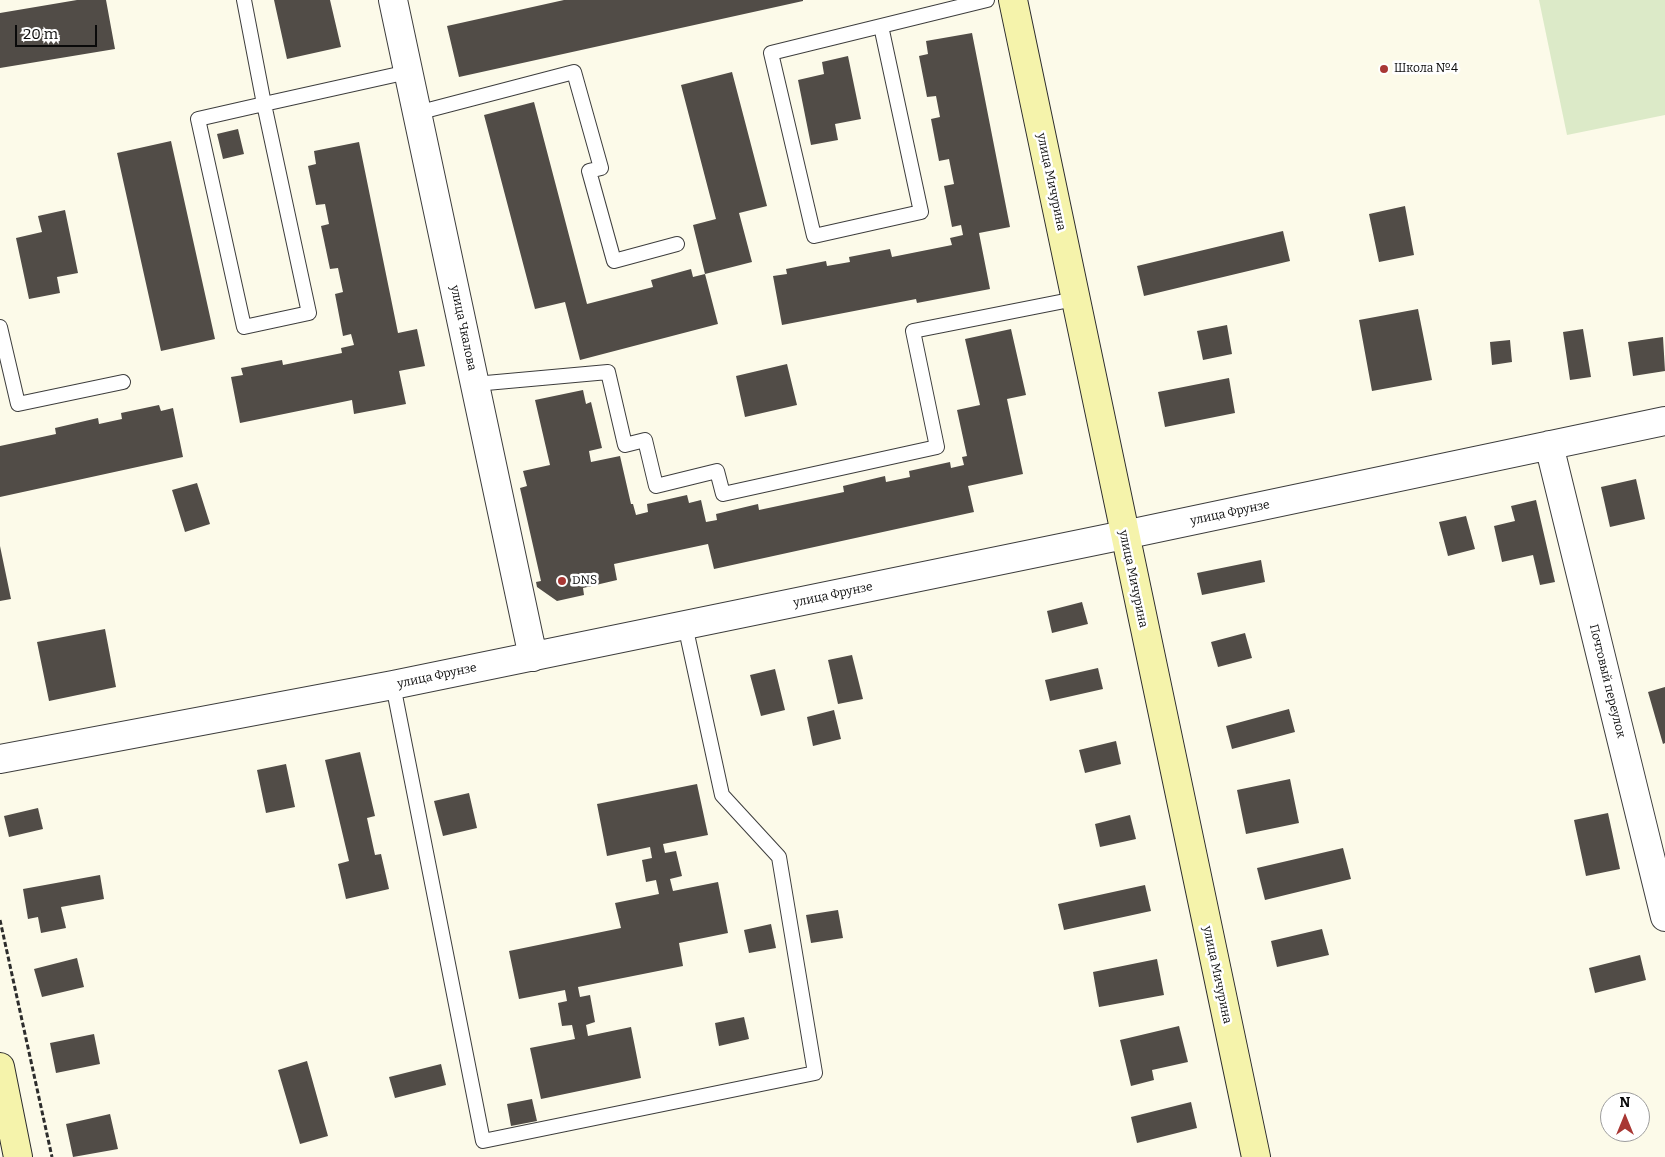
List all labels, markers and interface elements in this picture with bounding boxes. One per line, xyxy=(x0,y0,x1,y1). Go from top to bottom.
scale bar xyxy=(18,15,100,47)
text: 20 m xyxy=(23,25,58,43)
place label: Школа №4 xyxy=(1394,62,1458,76)
marker: Школа №4 xyxy=(1378,63,1390,75)
street label: улица Мичурина xyxy=(1034,132,1068,232)
street label: улица Чкалова xyxy=(447,284,479,372)
street label: улица Фрунзе xyxy=(1189,498,1271,528)
street label: улица Мичурина xyxy=(1116,529,1150,629)
place label: DNS xyxy=(572,574,597,588)
marker: DNS xyxy=(556,575,568,587)
street label: улица Фрунзе xyxy=(792,580,874,610)
street label: Почтовый переулок xyxy=(1586,623,1628,739)
street label: улица Фрунзе xyxy=(396,661,478,691)
street label: улица Мичурина xyxy=(1200,925,1234,1025)
north arrow xyxy=(1600,1092,1650,1142)
text: N xyxy=(1620,1094,1630,1111)

